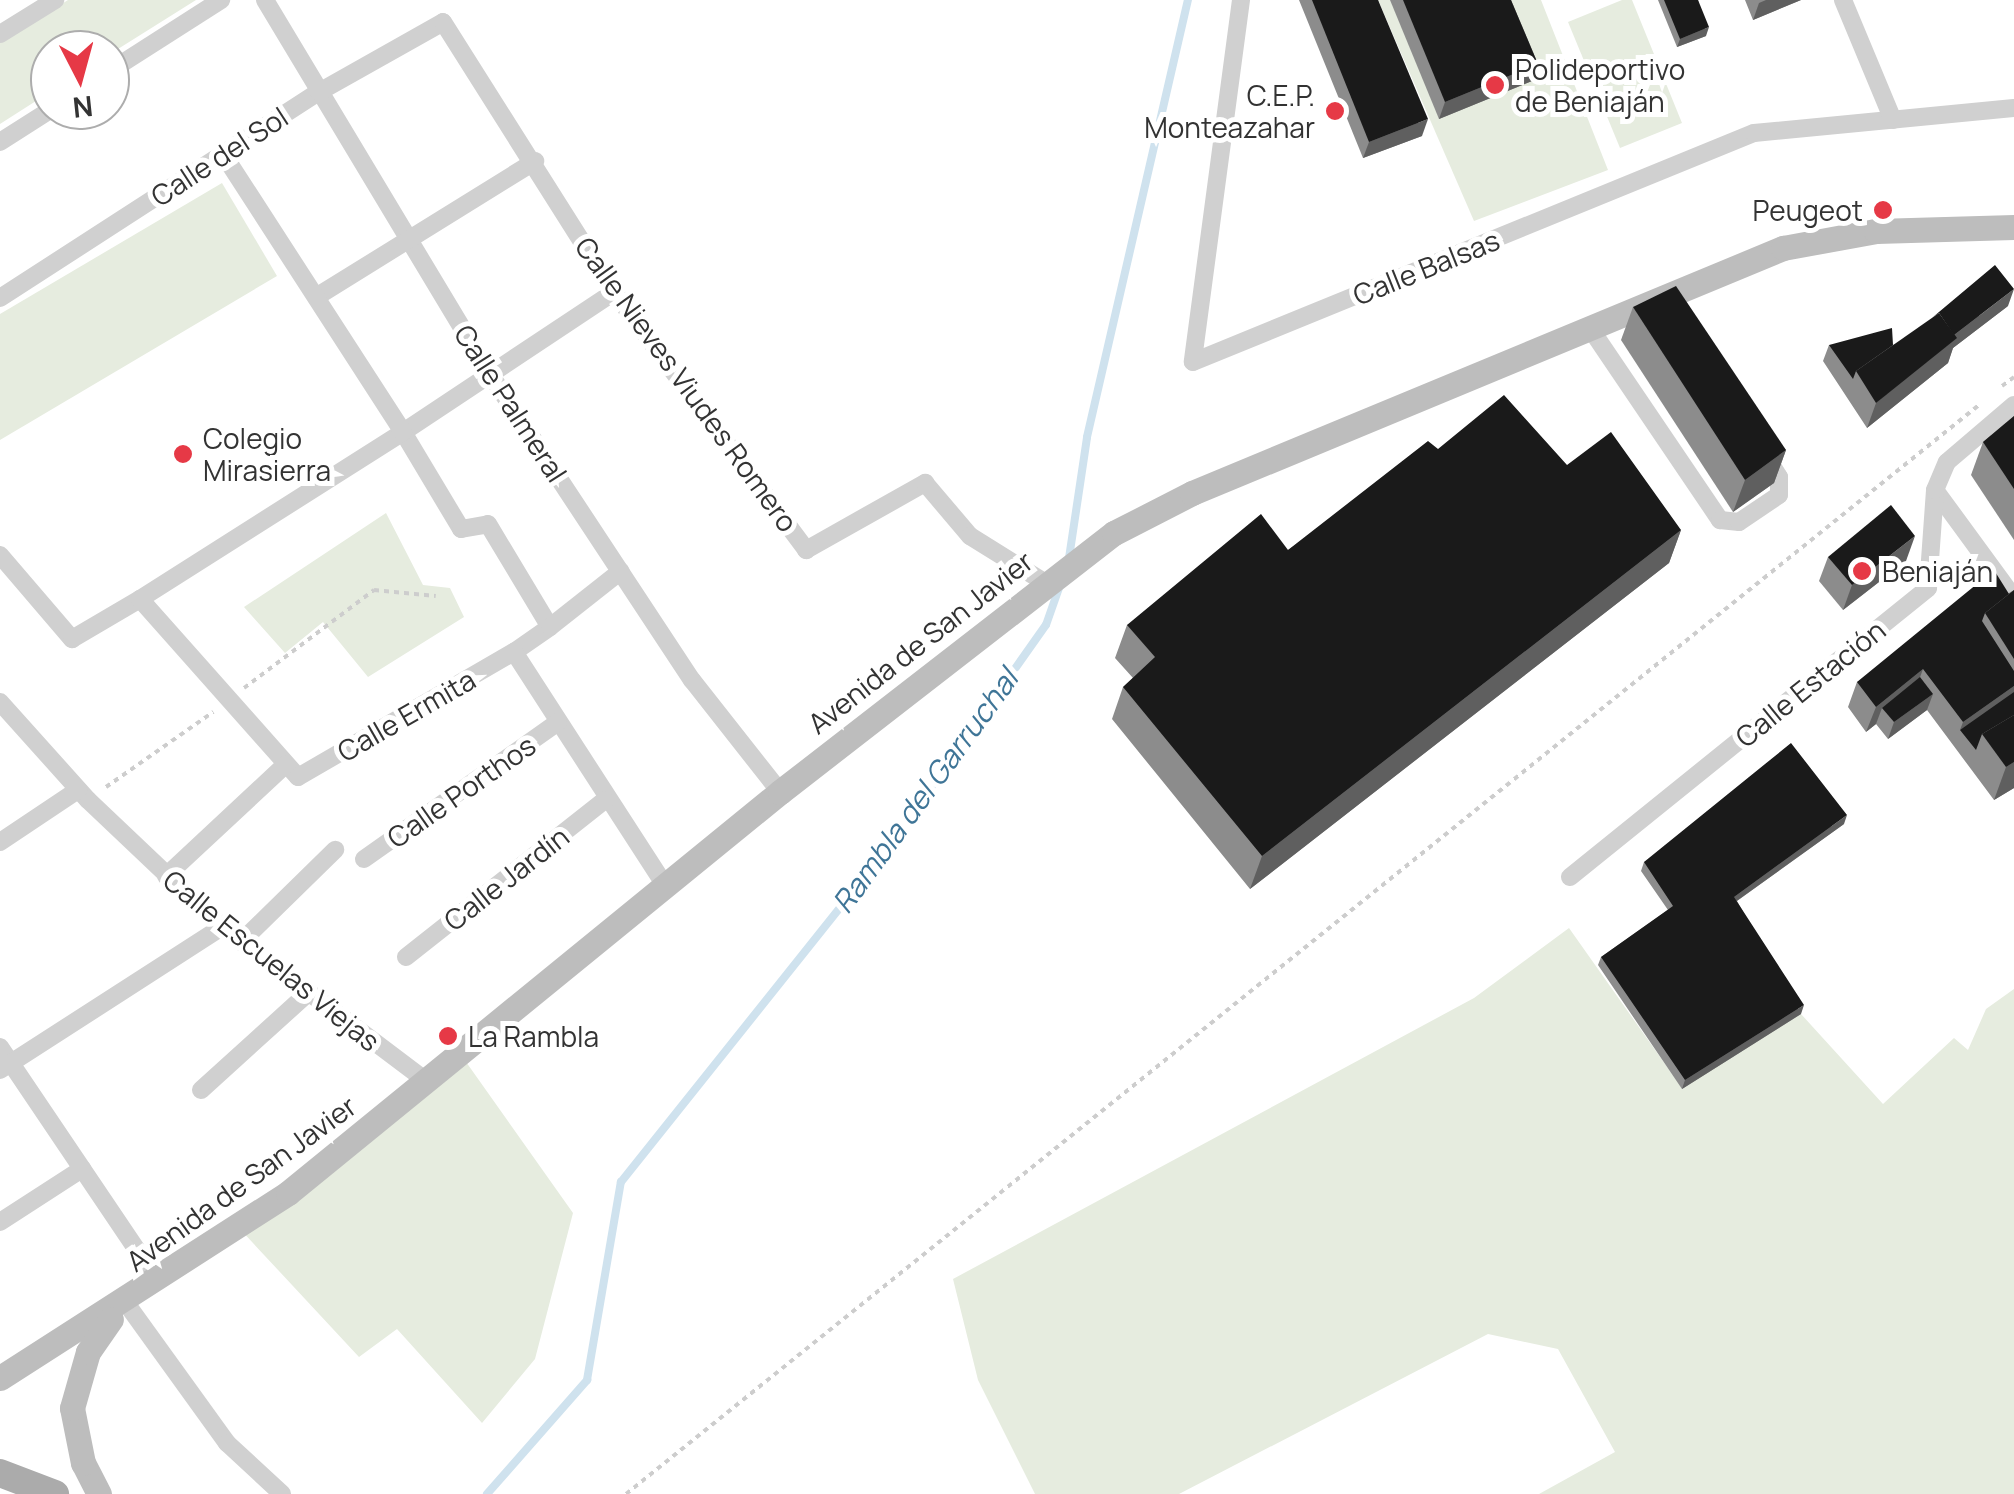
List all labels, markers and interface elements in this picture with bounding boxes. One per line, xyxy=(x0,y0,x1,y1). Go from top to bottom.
north arrow xyxy=(30,30,130,130)
place label: Polideportivo de Beniaján xyxy=(1515,52,1685,118)
marker: Polideportivo de Beniaján xyxy=(1484,74,1506,96)
place label: C.E.P. Monteazahar xyxy=(1144,78,1315,144)
text: N xyxy=(71,88,95,128)
street label: Calle del Sol xyxy=(144,99,294,213)
marker: C.E.P. Monteazahar xyxy=(1324,100,1346,122)
place label: Peugeot xyxy=(1752,193,1863,227)
marker: Peugeot xyxy=(1872,199,1894,221)
street label: Calle Balsas xyxy=(1348,222,1504,312)
street label: Calle Nieves Viudes Romero xyxy=(569,230,805,538)
street label: Calle Palmeral xyxy=(448,318,574,488)
place label: Colegio Mirasierra xyxy=(203,421,331,487)
marker: Colegio Mirasierra xyxy=(172,443,194,465)
street label: Avenida de San Javier xyxy=(801,544,1039,740)
place label: Beniaján xyxy=(1882,554,1993,588)
marker: Beniaján xyxy=(1851,560,1873,582)
street label: Calle Estación xyxy=(1728,612,1892,754)
street label: Calle Ermita xyxy=(331,662,481,768)
water label: Rambla del Garruchal xyxy=(825,662,1025,920)
street label: Calle Porthos xyxy=(380,728,542,854)
street label: Calle Jardín xyxy=(437,819,575,937)
street label: Calle Escuelas Viejas xyxy=(157,862,387,1058)
place label: La Rambla xyxy=(468,1019,599,1053)
marker: La Rambla xyxy=(437,1025,459,1047)
street label: Avenida de San Javier xyxy=(120,1088,362,1278)

